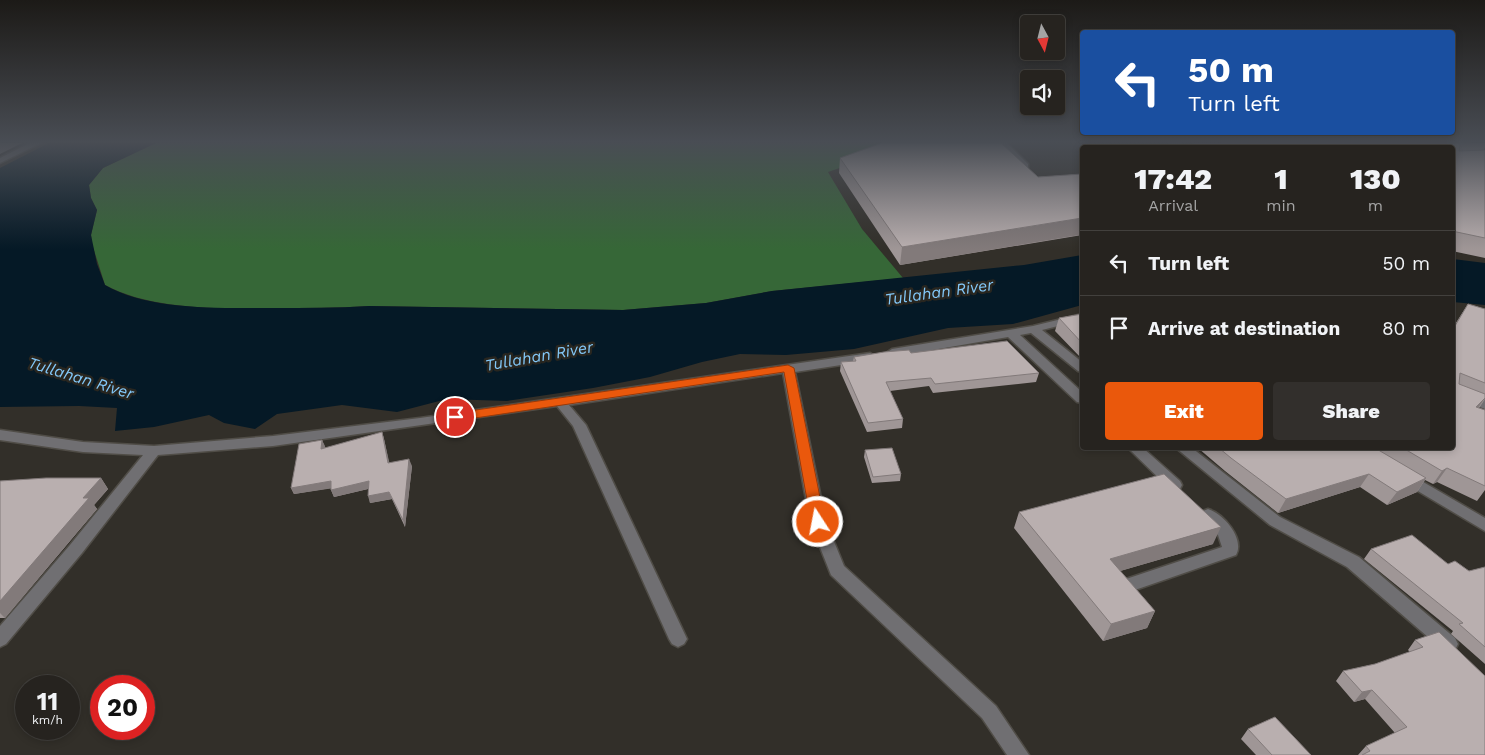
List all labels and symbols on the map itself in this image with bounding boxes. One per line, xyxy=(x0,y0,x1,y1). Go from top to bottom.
north arrow xyxy=(1020,15,1065,60)
water label: Tullahan River xyxy=(883,275,995,309)
water label: Tullahan River xyxy=(483,337,595,375)
water label: Tullahan River xyxy=(26,353,137,403)
pin xyxy=(434,396,476,438)
position arrow xyxy=(791,495,843,547)
speed limit sign: 20 xyxy=(90,675,155,740)

